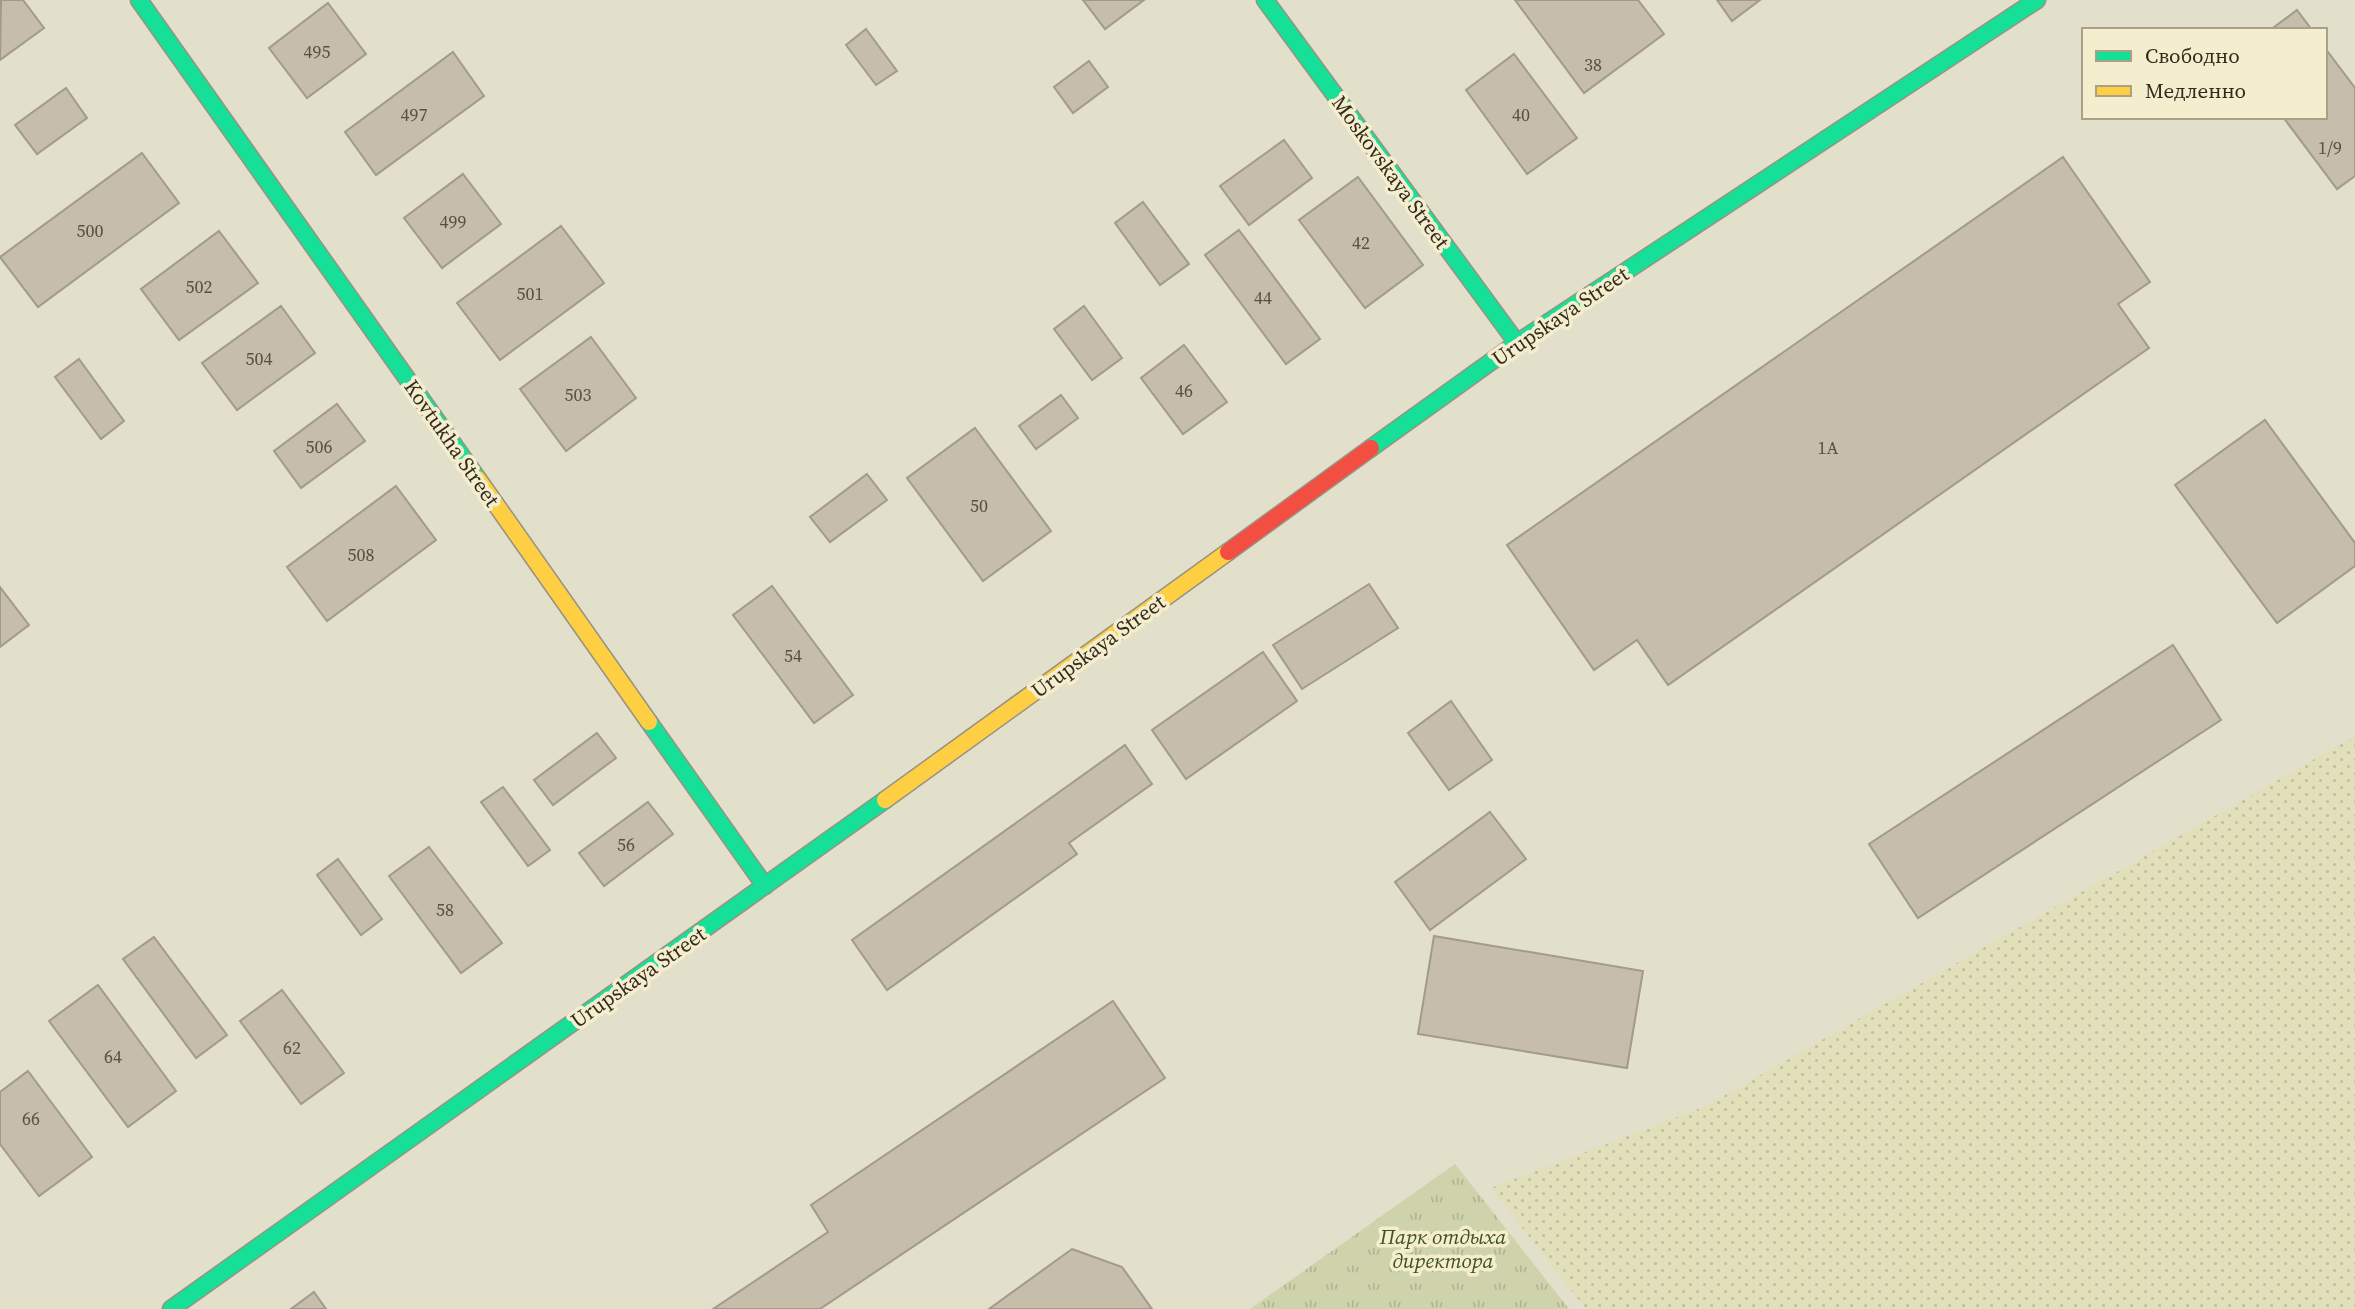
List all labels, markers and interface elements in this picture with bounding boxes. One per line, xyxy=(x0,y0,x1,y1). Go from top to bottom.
legend xyxy=(2082,28,2327,119)
house number: 495 xyxy=(304,39,331,64)
text: Свободно xyxy=(2145,41,2240,70)
house number: 38 xyxy=(1584,52,1602,77)
text: Медленно xyxy=(2145,76,2246,105)
street label: Moskovskaya Street xyxy=(1325,89,1457,255)
house number: 497 xyxy=(401,102,428,127)
house number: 40 xyxy=(1512,102,1530,127)
house number: 1/9 xyxy=(2318,135,2342,160)
house number: 499 xyxy=(440,209,467,234)
house number: 500 xyxy=(77,218,104,243)
house number: 42 xyxy=(1352,230,1370,255)
street label: Urupskaya Street xyxy=(1486,259,1634,372)
house number: 502 xyxy=(186,274,213,299)
house number: 501 xyxy=(517,281,544,306)
house number: 44 xyxy=(1254,285,1272,310)
house number: 504 xyxy=(246,346,273,371)
street label: Kovtukha Street xyxy=(397,374,507,512)
house number: 46 xyxy=(1175,378,1193,403)
house number: 503 xyxy=(565,382,592,407)
house number: 506 xyxy=(306,434,333,459)
house number: 1А xyxy=(1818,435,1839,460)
house number: 50 xyxy=(970,493,988,518)
house number: 508 xyxy=(348,542,375,567)
street label: Urupskaya Street xyxy=(1025,587,1171,704)
house number: 54 xyxy=(784,643,802,668)
house number: 56 xyxy=(617,832,635,857)
house number: 58 xyxy=(436,897,454,922)
street label: Urupskaya Street xyxy=(565,919,712,1034)
house number: 62 xyxy=(283,1035,301,1060)
house number: 64 xyxy=(104,1044,122,1069)
house number: 66 xyxy=(22,1106,40,1131)
park label: Парк отдыха директора xyxy=(1379,1222,1506,1275)

